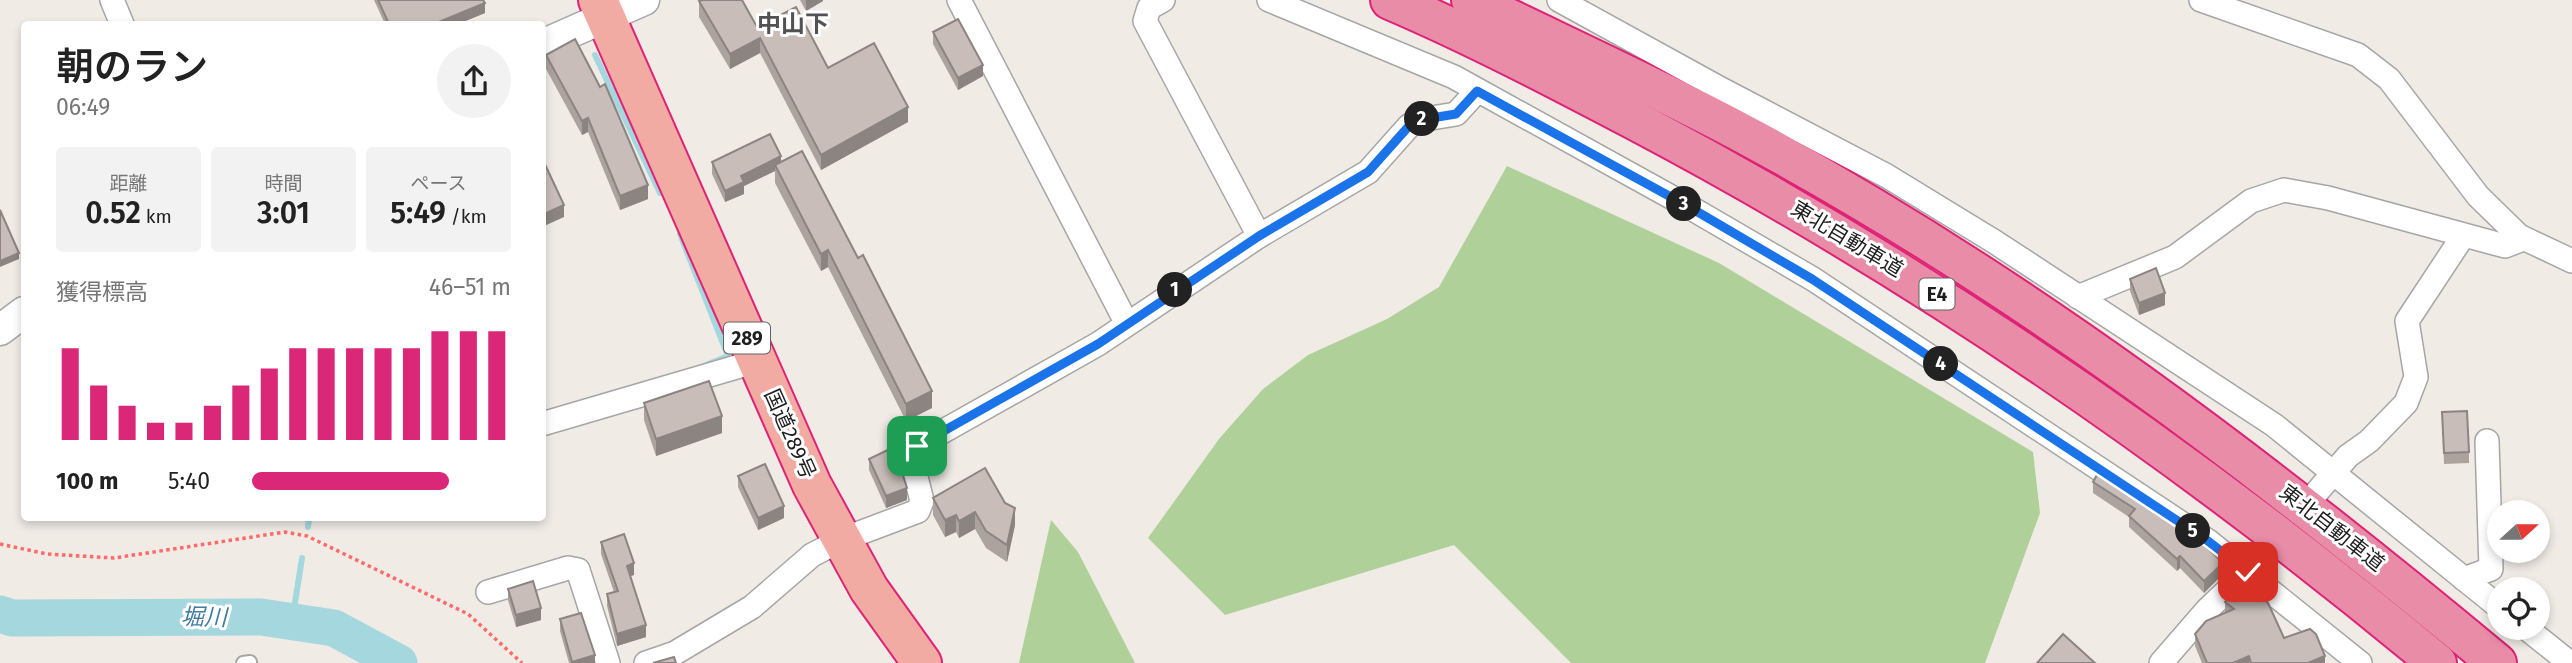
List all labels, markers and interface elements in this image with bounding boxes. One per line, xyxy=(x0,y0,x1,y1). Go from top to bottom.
district label: 中山下 xyxy=(757,10,829,38)
text: 朝のラン xyxy=(56,44,208,90)
button: share xyxy=(437,44,511,118)
text: 06:49 xyxy=(56,93,110,121)
pin: 2 xyxy=(1404,102,1440,136)
text: 2 xyxy=(1417,107,1426,130)
text: 距離 xyxy=(109,172,148,195)
text: 時間 xyxy=(264,172,303,195)
text: ペース xyxy=(410,172,467,195)
pin: 3 xyxy=(1666,186,1702,222)
text: 3 xyxy=(1679,192,1688,215)
text: 0.52 xyxy=(85,195,141,231)
text: 3:01 xyxy=(257,195,310,231)
text: 5:49 xyxy=(390,195,446,231)
street label: 東北自動車道 xyxy=(1786,195,1908,283)
text: km xyxy=(141,205,172,228)
text: /km xyxy=(446,205,487,228)
pin: 1 xyxy=(1158,272,1192,308)
text: 46–51 m xyxy=(429,273,511,301)
text: 獲得標高 xyxy=(56,278,148,306)
text: 1 xyxy=(1170,278,1179,301)
road number: E4 xyxy=(1920,278,1954,310)
road number: 289 xyxy=(724,322,770,354)
pin: 4 xyxy=(1924,346,1958,382)
text: 4 xyxy=(1935,352,1946,375)
street label: 国道289号 xyxy=(759,385,821,483)
pin xyxy=(887,416,947,476)
icon: arrive xyxy=(898,427,936,465)
text: 100 m xyxy=(56,467,118,495)
text: 5:40 xyxy=(168,467,210,495)
street label: 東北自動車道 xyxy=(2274,479,2390,577)
north arrow xyxy=(2487,500,2550,564)
map controls xyxy=(2487,500,2550,640)
pin: 5 xyxy=(2176,514,2210,548)
text: 5 xyxy=(2187,519,2198,542)
pin xyxy=(2218,542,2278,602)
icon: check xyxy=(2229,553,2267,591)
button: locate xyxy=(2487,577,2550,640)
water label: 堀川 xyxy=(181,603,230,631)

